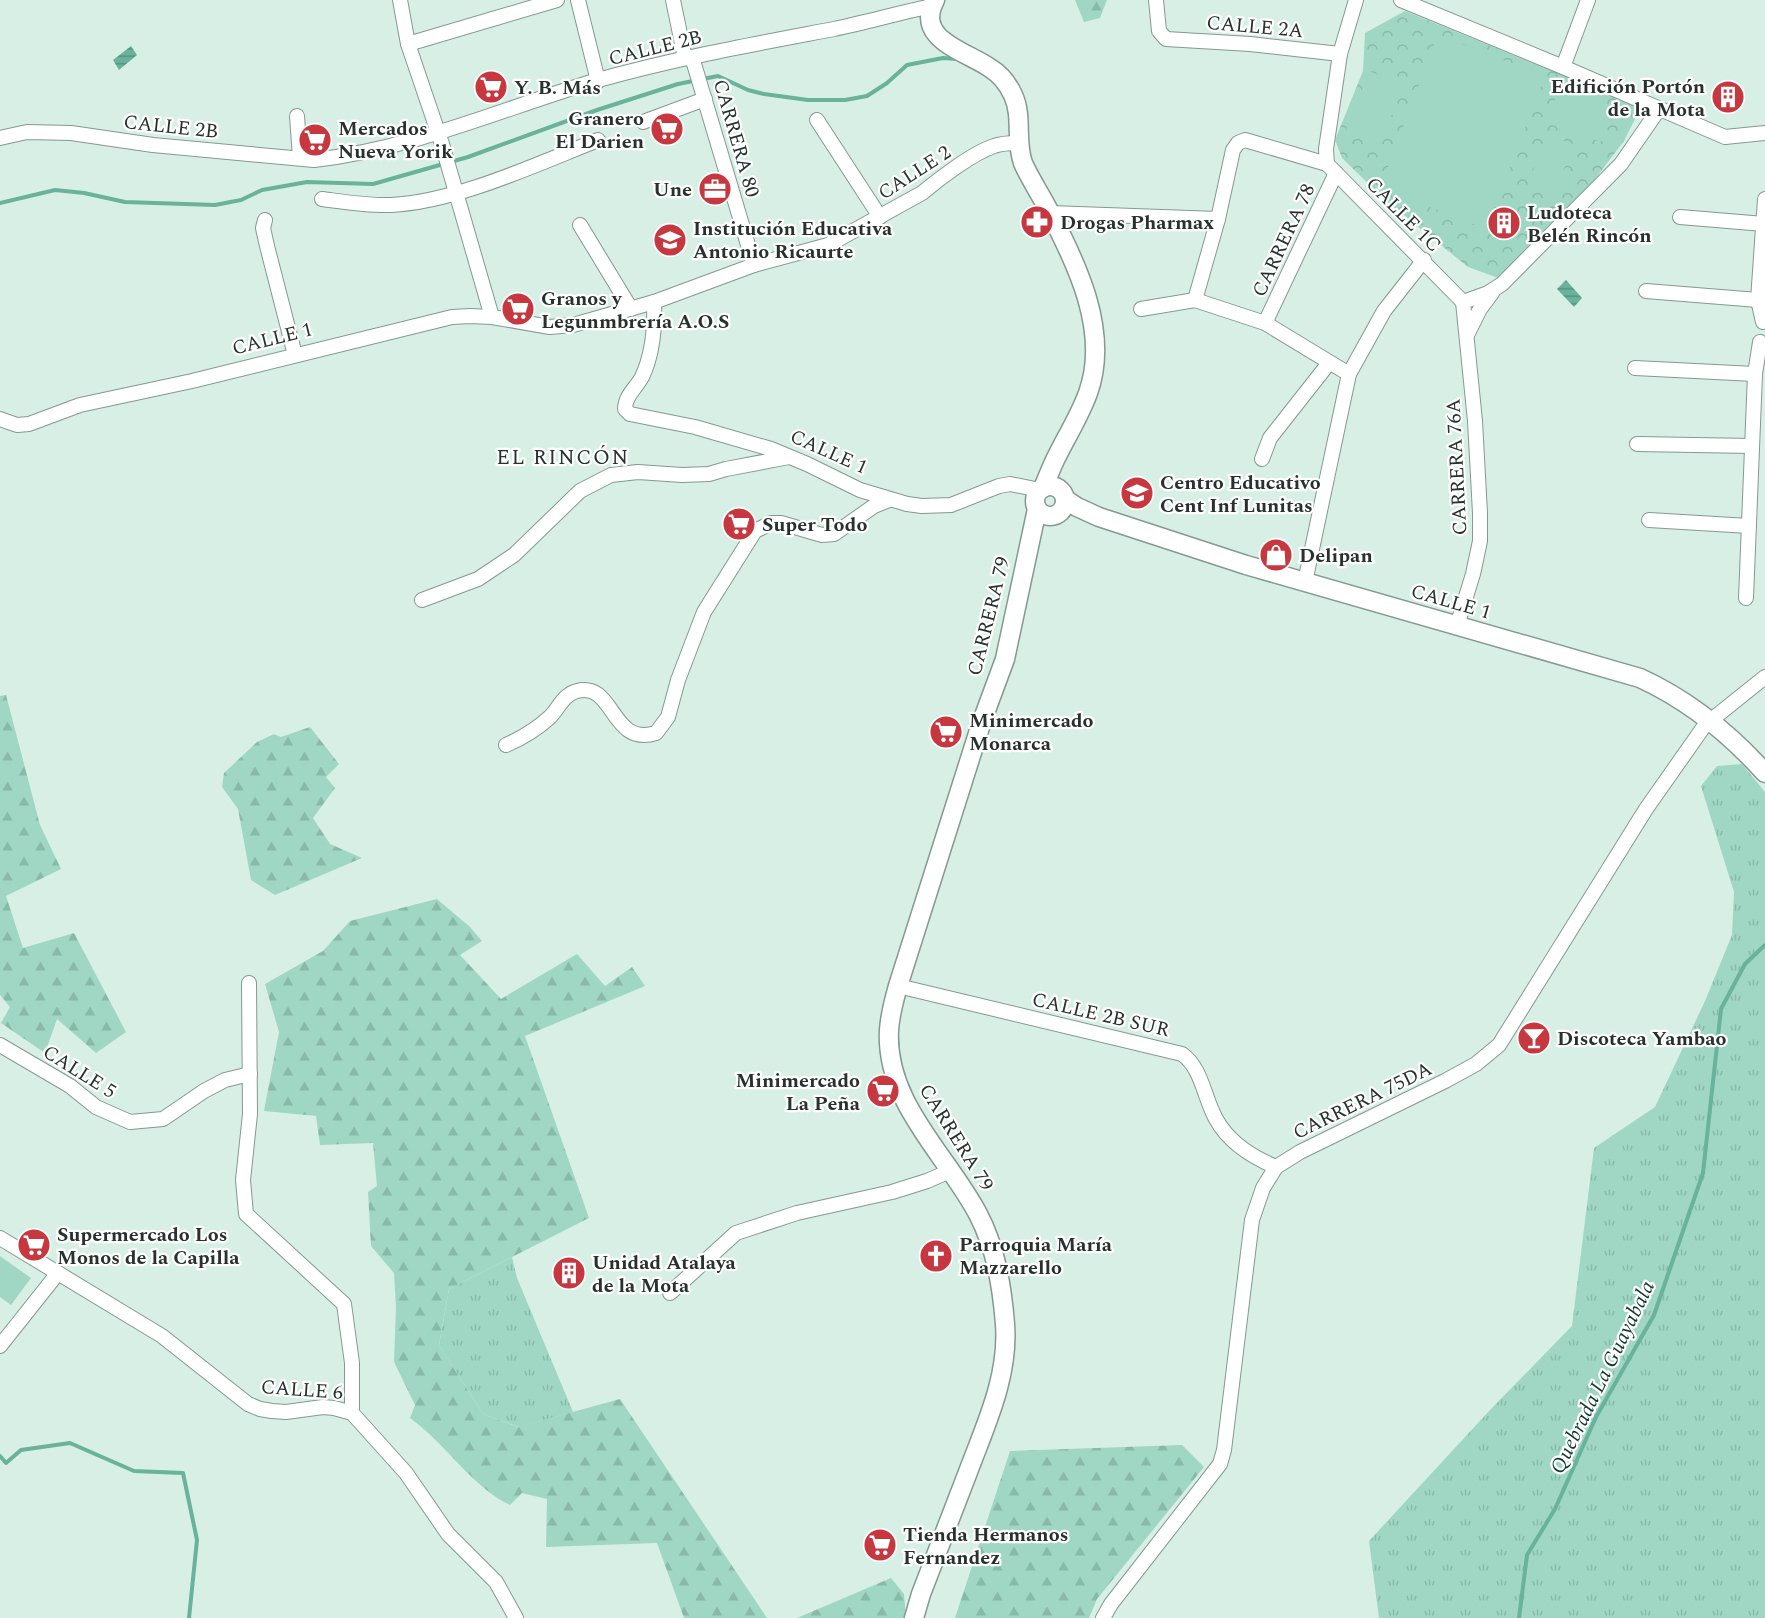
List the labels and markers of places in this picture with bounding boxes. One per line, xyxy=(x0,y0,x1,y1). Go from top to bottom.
supermarket icon: Y. B. Más xyxy=(473,69,509,105)
place label: Edifición Portón de la Mota xyxy=(1551,72,1706,125)
place label: Y. B. Más xyxy=(514,73,601,103)
building icon: Edifición Portón de la Mota xyxy=(1710,79,1746,115)
place label: Granero El Darien xyxy=(555,104,644,157)
supermarket icon: Granero El Darien xyxy=(649,111,685,147)
place label: Mercados Nueva Yorik xyxy=(338,114,453,167)
supermarket icon: Mercados Nueva Yorik xyxy=(297,122,333,158)
office icon: Une xyxy=(697,171,733,207)
place label: Une xyxy=(653,175,692,205)
place label: Ludoteca Belén Rincón xyxy=(1527,198,1652,251)
pharmacy icon: Drogas Pharmax xyxy=(1019,204,1055,240)
building icon: Ludoteca Belén Rincón xyxy=(1486,205,1522,241)
place label: Drogas Pharmax xyxy=(1060,208,1214,238)
place label: Institución Educativa Antonio Ricaurte xyxy=(693,214,893,267)
school or university icon: Institución Educativa Antonio Ricaurte xyxy=(652,222,688,258)
place label: Granos y Legunmbrería A.O.S xyxy=(541,284,729,337)
supermarket icon: Granos y Legunmbrería A.O.S xyxy=(500,291,536,327)
place label: Centro Educativo Cent Inf Lunitas xyxy=(1160,468,1321,521)
school or university icon: Centro Educativo Cent Inf Lunitas xyxy=(1119,475,1155,511)
supermarket icon: Super Todo xyxy=(721,506,757,542)
place label: Super Todo xyxy=(762,510,867,540)
shop icon: Delipan xyxy=(1258,537,1294,573)
place label: Delipan xyxy=(1299,541,1373,571)
place label: Minimercado Monarca xyxy=(969,706,1094,759)
supermarket icon: Minimercado Monarca xyxy=(928,714,964,750)
bar icon: Discoteca Yambao xyxy=(1516,1020,1552,1056)
place label: Discoteca Yambao xyxy=(1557,1024,1726,1054)
place label: Minimercado La Peña xyxy=(735,1066,861,1119)
supermarket icon: Minimercado La Peña xyxy=(865,1073,901,1109)
place label: Supermercado Los Monos de la Capilla xyxy=(57,1220,240,1273)
supermarket icon: Supermercado Los Monos de la Capilla xyxy=(16,1227,52,1263)
place label: Parroquia María Mazzarello xyxy=(959,1230,1113,1283)
church icon: Parroquia María Mazzarello xyxy=(918,1238,954,1274)
place label: Unidad Atalaya de la Mota xyxy=(592,1248,736,1301)
building icon: Unidad Atalaya de la Mota xyxy=(551,1255,587,1291)
place label: Tienda Hermanos Fernandez xyxy=(903,1520,1068,1573)
supermarket icon: Tienda Hermanos Fernandez xyxy=(862,1527,898,1563)

